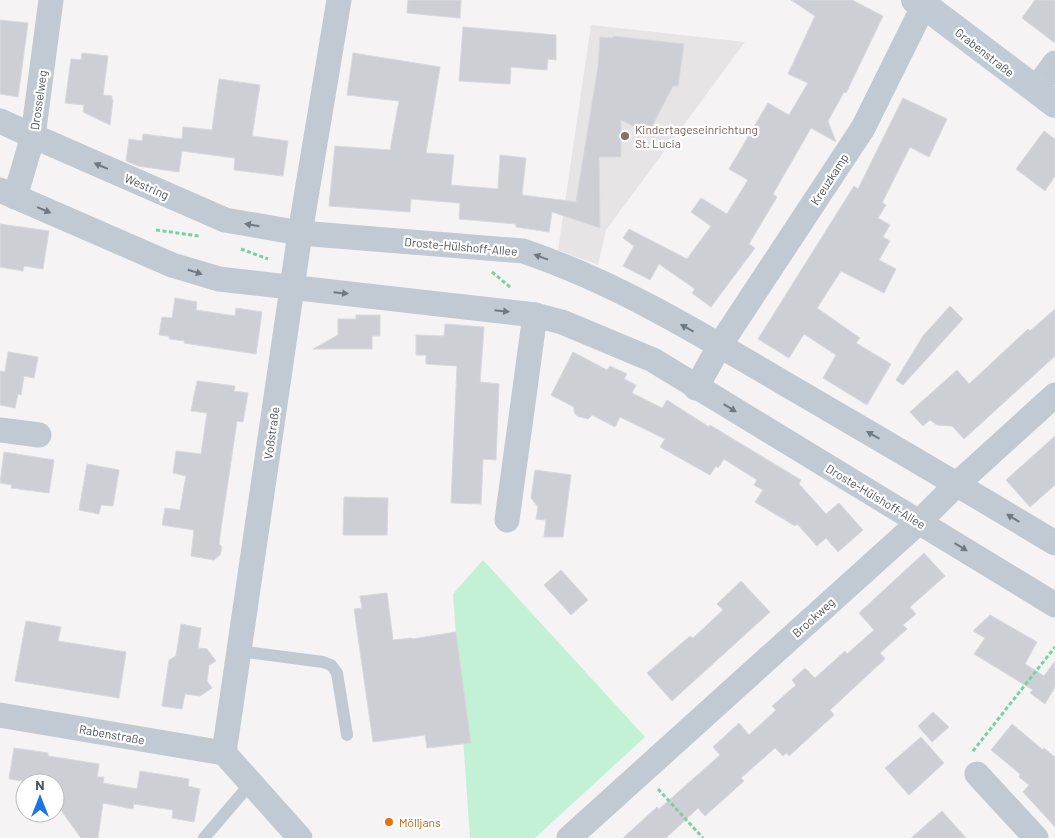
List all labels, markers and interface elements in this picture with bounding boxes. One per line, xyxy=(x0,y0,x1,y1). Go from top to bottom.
street label: Grabenstraße xyxy=(953,25,1017,79)
street label: Drosselweg xyxy=(27,69,49,131)
place label: Kindertageseinrichtung St. Lucia xyxy=(635,122,758,150)
marker: Kindertageseinrichtung St. Lucia xyxy=(619,130,631,142)
street label: Kreuzkamp xyxy=(807,151,851,207)
one-way arrow xyxy=(94,162,108,170)
street label: Westring xyxy=(123,170,171,202)
one-way arrow xyxy=(37,207,51,215)
one-way arrow xyxy=(244,220,260,228)
street label: Droste-Hülshoff-Allee xyxy=(404,234,518,258)
one-way arrow xyxy=(533,253,548,261)
one-way arrow xyxy=(187,268,202,276)
one-way arrow xyxy=(333,290,349,298)
one-way arrow xyxy=(495,307,511,315)
one-way arrow xyxy=(680,323,694,332)
one-way arrow xyxy=(723,404,736,413)
street label: Voßstraße xyxy=(260,406,282,460)
one-way arrow xyxy=(867,431,880,440)
street label: Droste-Hülshoff-Allee xyxy=(824,461,928,531)
one-way arrow xyxy=(1007,513,1020,522)
one-way arrow xyxy=(954,543,967,552)
street label: Brookweg xyxy=(789,594,837,640)
street label: Rabenstraße xyxy=(78,721,146,747)
north arrow xyxy=(15,773,65,823)
text: N xyxy=(35,776,45,793)
place label: Mölljans xyxy=(399,815,441,829)
marker: Mölljans xyxy=(383,816,395,828)

